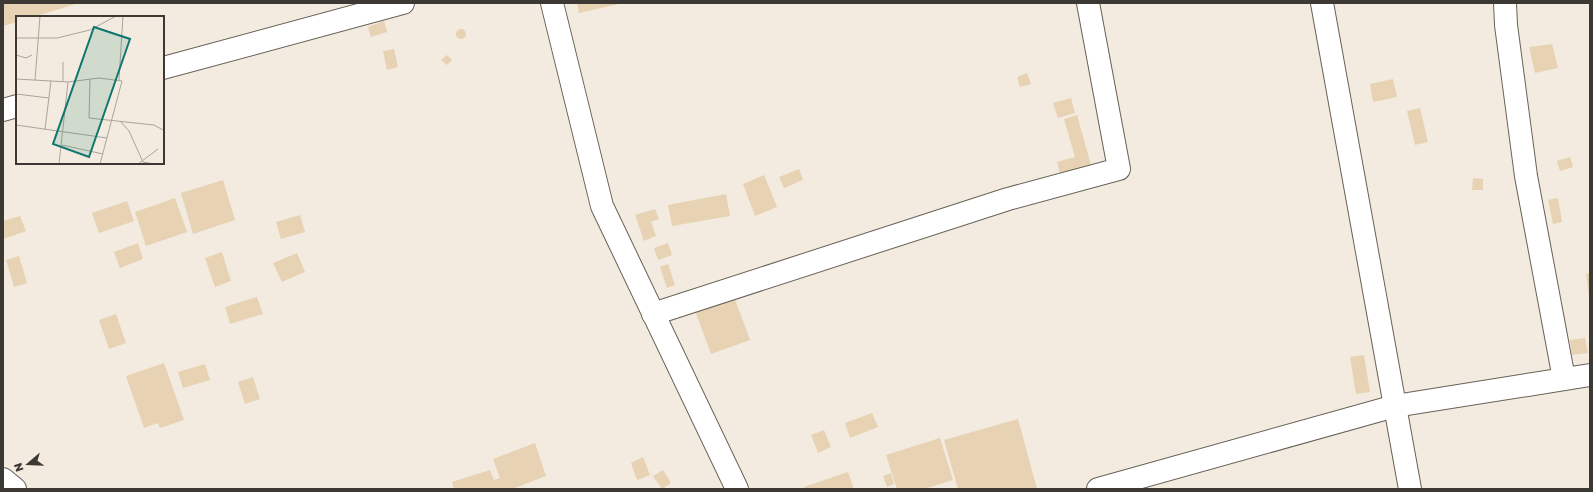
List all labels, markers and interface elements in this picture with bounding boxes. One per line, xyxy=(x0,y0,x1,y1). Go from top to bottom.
inset map xyxy=(16,16,164,164)
north arrow xyxy=(8,444,48,484)
text: N xyxy=(11,461,26,473)

